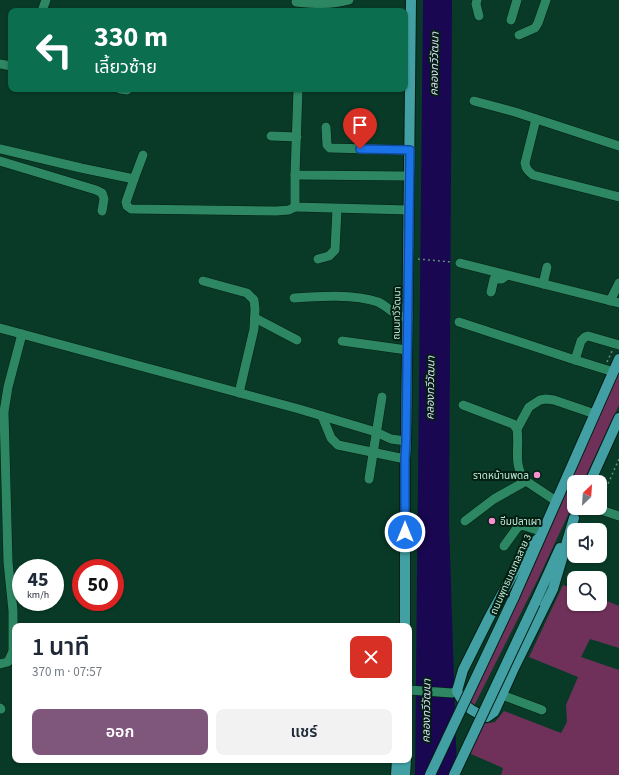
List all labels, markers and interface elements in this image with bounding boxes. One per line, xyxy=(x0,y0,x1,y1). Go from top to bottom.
text: 330 m xyxy=(94,17,168,57)
icon: left xyxy=(28,24,80,76)
water label: คลองทวีวัฒนา xyxy=(426,31,443,96)
text: เลี้ยวซ้าย xyxy=(94,55,157,80)
pin xyxy=(343,108,377,149)
icon: arrive xyxy=(349,114,371,136)
street label: ถนนทวีวัฒนา xyxy=(390,286,404,340)
water label: คลองทวีวัฒนา xyxy=(422,355,439,420)
place label: ราดหน้านพดล xyxy=(473,469,529,483)
marker: ราดหน้านพดล xyxy=(532,470,542,480)
north arrow xyxy=(567,475,607,515)
map controls xyxy=(567,475,607,611)
position arrow xyxy=(384,511,426,553)
place label: อิ่มปลาเผา xyxy=(500,515,541,529)
marker: อิ่มปลาเผา xyxy=(487,516,497,526)
button: sound xyxy=(567,523,607,563)
street label: ถนนพุทธมณฑลสาย 3 xyxy=(487,532,535,617)
speed limit sign: 50 xyxy=(72,559,124,611)
text: 45 xyxy=(27,566,49,594)
button: search xyxy=(567,571,607,611)
text: km/h xyxy=(27,588,49,602)
text: 1 นาที xyxy=(32,630,90,665)
button: close xyxy=(350,636,392,678)
text: 370 m · 07:57 xyxy=(32,663,102,681)
water label: คลองทวีวัฒนา xyxy=(418,678,435,743)
button: ออก xyxy=(32,709,208,755)
button: แชร์ xyxy=(216,709,392,755)

